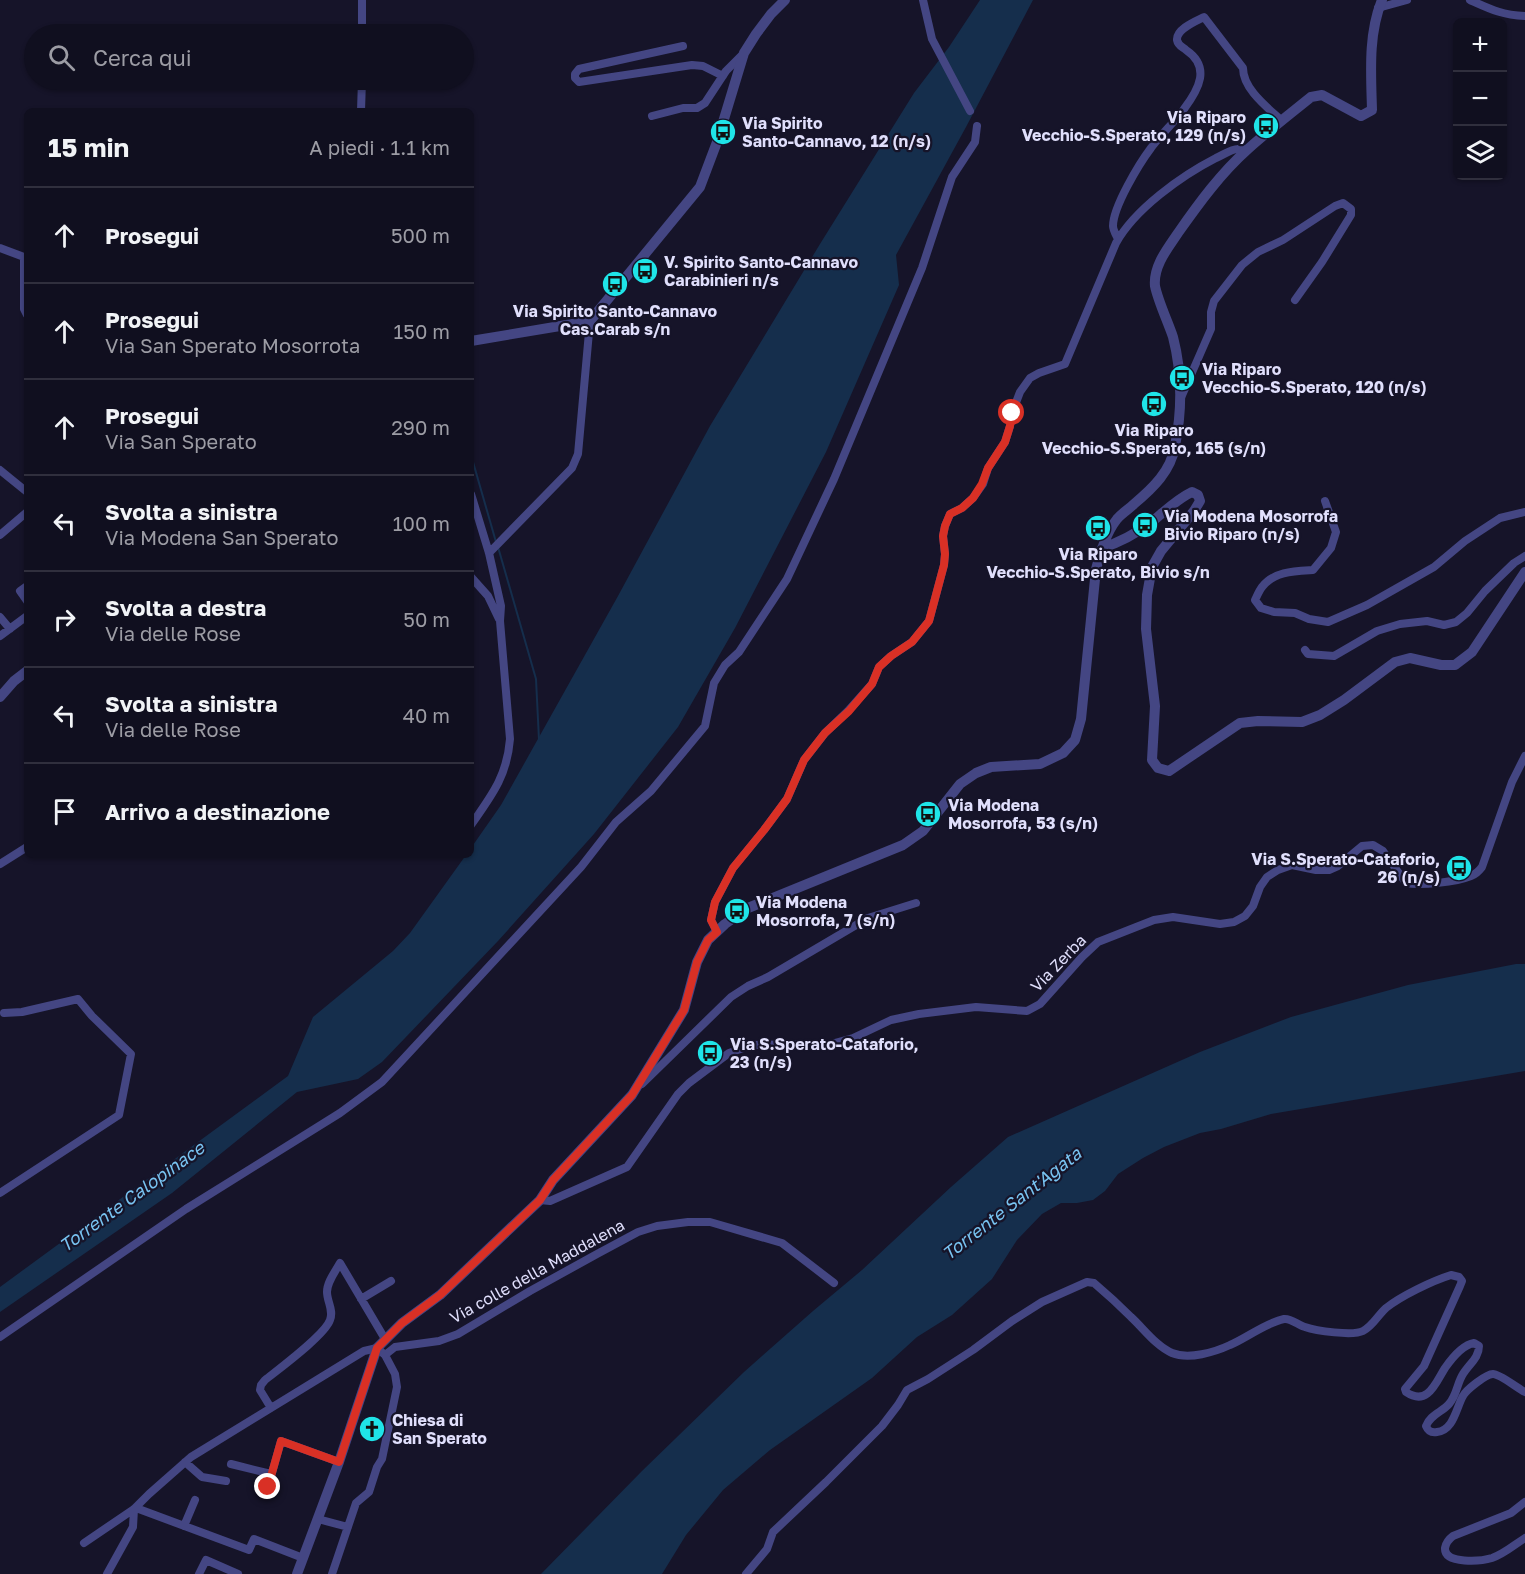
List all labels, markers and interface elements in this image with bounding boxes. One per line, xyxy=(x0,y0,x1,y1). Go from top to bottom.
map controls xyxy=(1453,18,1507,180)
button: + xyxy=(1453,18,1507,72)
search box xyxy=(24,24,474,90)
icon: search xyxy=(45,41,78,74)
text: Cerca qui xyxy=(93,44,192,71)
button: − xyxy=(1453,72,1507,126)
place label: Via Riparo Vecchio-S.Sperato, 129 (n/s) xyxy=(1022,107,1246,145)
bus stop icon: Via Riparo Vecchio-S.Sperato, 129 (n/s) xyxy=(1251,111,1281,141)
place label: Via Spirito Santo-Cannavo, 12 (n/s) xyxy=(742,113,931,151)
bus stop icon: Via Spirito Santo-Cannavo, 12 (n/s) xyxy=(708,117,738,147)
button: layers xyxy=(1453,126,1507,180)
text: 15 min xyxy=(48,132,129,163)
text: A piedi · 1.1 km xyxy=(309,135,450,159)
icon: ahead xyxy=(48,219,81,252)
text: Prosegui xyxy=(105,222,199,249)
text: 500 m xyxy=(391,223,450,247)
place label: V. Spirito Santo-Cannavo Carabinieri n/s xyxy=(664,252,859,290)
bus stop icon: V. Spirito Santo-Cannavo Carabinieri n/s xyxy=(630,256,660,286)
bus stop icon: Via Spirito Santo-Cannavo Cas.Carab s/n xyxy=(600,269,630,299)
place label: Via Spirito Santo-Cannavo Cas.Carab s/n xyxy=(513,301,718,339)
text: Prosegui xyxy=(105,306,199,333)
icon: ahead xyxy=(48,315,81,348)
text: 150 m xyxy=(394,319,450,343)
text: Via San Sperato Mosorrota xyxy=(105,333,360,357)
place label: Via Riparo Vecchio-S.Sperato, 120 (n/s) xyxy=(1202,359,1427,397)
bus stop icon: Via Riparo Vecchio-S.Sperato, 120 (n/s) xyxy=(1167,363,1197,393)
bus stop icon: Via Riparo Vecchio-S.Sperato, 165 (s/n) xyxy=(1139,389,1169,419)
route start xyxy=(998,399,1024,425)
text: Prosegui xyxy=(105,402,199,429)
icon: ahead xyxy=(48,411,81,444)
text: 290 m xyxy=(391,415,450,439)
place label: Via Riparo Vecchio-S.Sperato, 165 (s/n) xyxy=(1042,420,1266,458)
text: Via San Sperato xyxy=(105,429,257,453)
text: Svolta a sinistra xyxy=(105,498,277,525)
place label: Via Modena Mosorrofa Bivio Riparo (n/s) xyxy=(1164,506,1338,544)
icon: left xyxy=(48,507,81,540)
bus stop icon: Via Modena Mosorrofa Bivio Riparo (n/s) xyxy=(1130,510,1160,540)
text: 100 m xyxy=(393,511,450,535)
bus stop icon: Via Riparo Vecchio-S.Sperato, Bivio s/n xyxy=(1083,513,1113,543)
text: Via Modena San Sperato xyxy=(105,525,339,549)
place label: Via Riparo Vecchio-S.Sperato, Bivio s/n xyxy=(986,544,1210,582)
text: Svolta a destra xyxy=(105,594,266,621)
icon: right xyxy=(48,603,81,636)
text: 50 m xyxy=(403,607,450,631)
text: Via delle Rose xyxy=(105,621,241,645)
text: Svolta a sinistra xyxy=(105,690,277,717)
icon: left xyxy=(48,699,81,732)
text: 40 m xyxy=(403,703,450,727)
text: Via delle Rose xyxy=(105,717,241,741)
icon: arrive xyxy=(48,795,81,828)
place label: Via Modena Mosorrofa, 53 (s/n) xyxy=(948,795,1098,833)
text: Arrivo a destinazione xyxy=(105,798,330,825)
bus stop icon: Via Modena Mosorrofa, 53 (s/n) xyxy=(913,799,943,829)
place label: Via S.Sperato-Cataforio, 26 (n/s) xyxy=(1251,849,1440,887)
bus stop icon: Via S.Sperato-Cataforio, 26 (n/s) xyxy=(1444,853,1474,883)
place label: Via Modena Mosorrofa, 7 (s/n) xyxy=(756,892,895,930)
bus stop icon: Via Modena Mosorrofa, 7 (s/n) xyxy=(722,896,752,926)
street label: Via Zerba xyxy=(1026,930,1090,996)
place label: Via S.Sperato-Cataforio, 23 (n/s) xyxy=(730,1034,919,1072)
bus stop icon: Via S.Sperato-Cataforio, 23 (n/s) xyxy=(695,1038,725,1068)
water label: Torrente Calopinace xyxy=(55,1135,209,1256)
water label: Torrente Sant'Agata xyxy=(937,1142,1086,1264)
street label: Via colle della Maddalena xyxy=(446,1215,628,1327)
place label: Chiesa di San Sperato xyxy=(392,1410,487,1448)
church icon: Chiesa di San Sperato xyxy=(357,1414,387,1444)
route end xyxy=(254,1473,280,1499)

